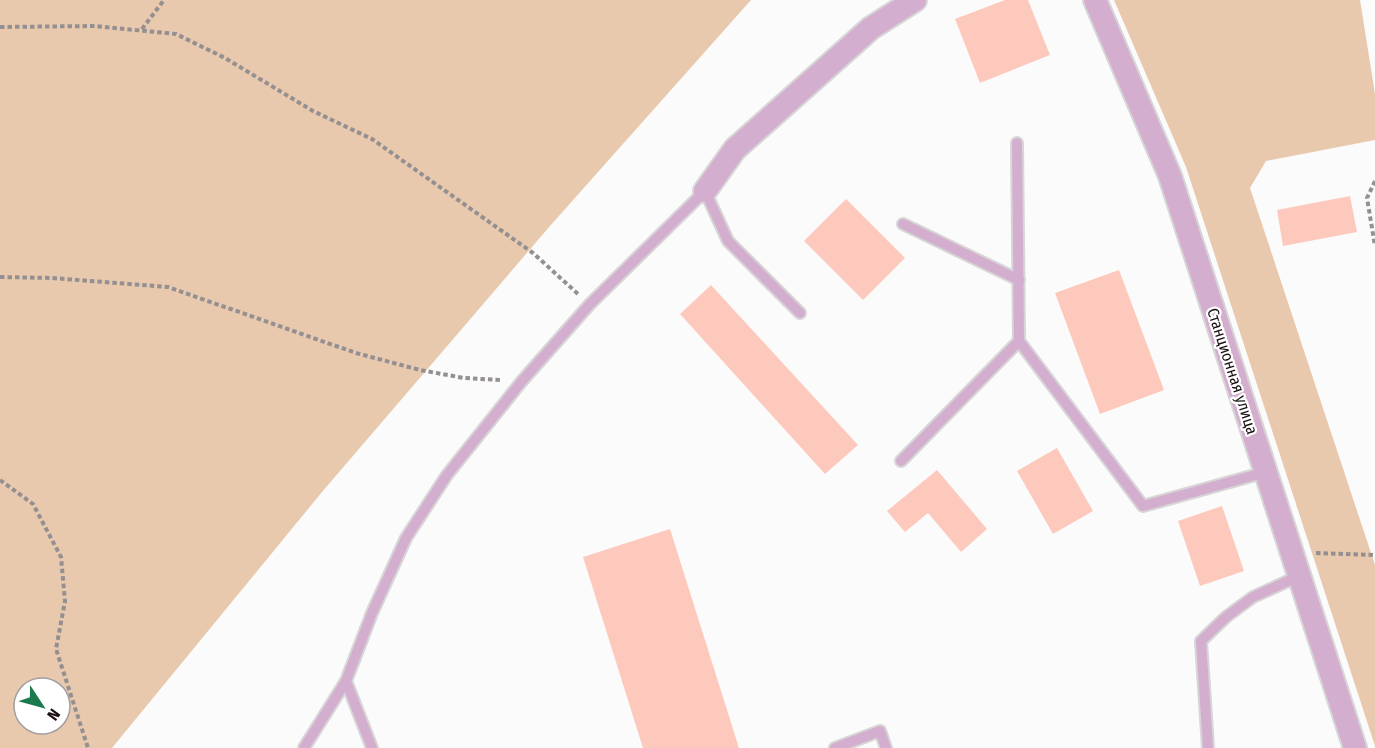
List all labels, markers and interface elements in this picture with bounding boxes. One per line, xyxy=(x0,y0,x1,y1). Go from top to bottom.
street label: Станционная улица xyxy=(1203,306,1262,437)
north arrow xyxy=(12,676,72,736)
text: N xyxy=(43,705,64,724)

